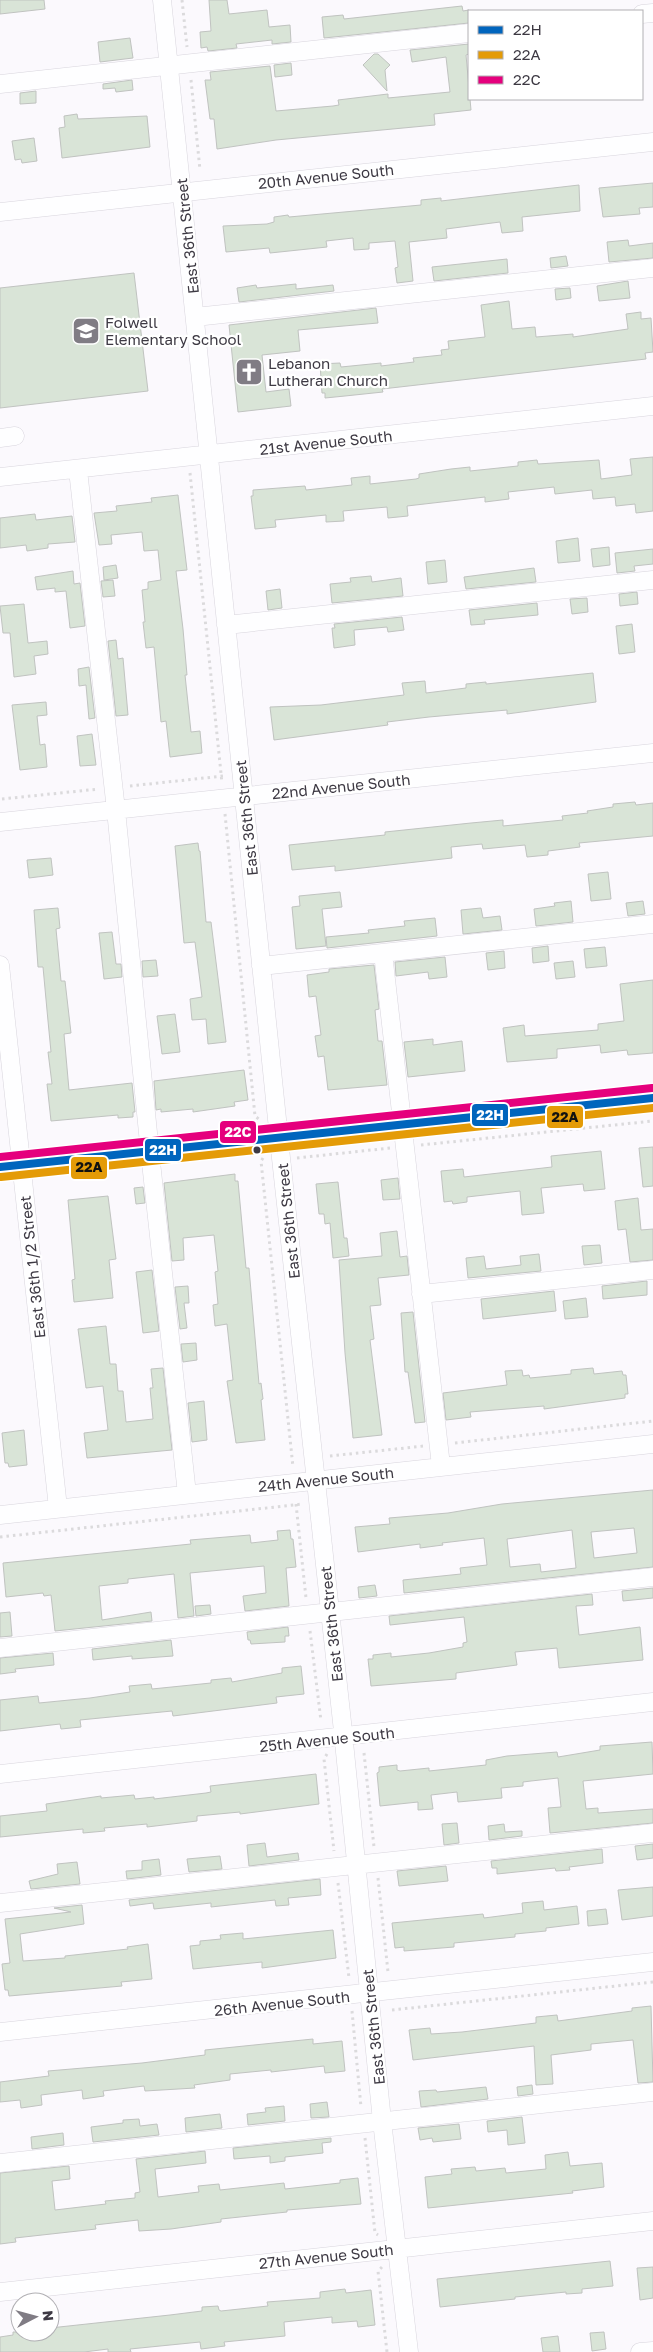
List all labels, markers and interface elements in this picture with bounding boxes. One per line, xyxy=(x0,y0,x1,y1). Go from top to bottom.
legend xyxy=(468,10,643,100)
text: 22H xyxy=(513,20,542,38)
text: 22A xyxy=(513,45,540,63)
text: 22C xyxy=(513,70,541,88)
street label: 20th Avenue South xyxy=(257,160,395,192)
street label: East 36th Street xyxy=(172,177,202,295)
place label: Folwell Elementary School xyxy=(105,313,241,348)
school or university icon: Folwell Elementary School xyxy=(71,316,101,346)
place label: Lebanon Lutheran Church xyxy=(268,354,388,389)
church icon: Lebanon Lutheran Church xyxy=(234,357,264,387)
street label: 21st Avenue South xyxy=(259,426,393,458)
street label: East 36th Street xyxy=(231,759,261,877)
street label: 22nd Avenue South xyxy=(271,770,411,802)
line badge: 22H xyxy=(471,1103,509,1127)
line badge: 22A xyxy=(546,1105,584,1129)
text: 22H xyxy=(476,1106,504,1123)
text: 22A xyxy=(551,1108,579,1125)
line badge: 22C xyxy=(219,1120,257,1144)
text: 22C xyxy=(224,1123,252,1140)
line badge: 22H xyxy=(144,1138,182,1162)
text: 22H xyxy=(149,1141,177,1158)
unlabelled marker xyxy=(252,1145,262,1155)
line badge: 22A xyxy=(70,1156,108,1180)
text: 22A xyxy=(75,1158,103,1175)
street label: East 36th Street xyxy=(273,1162,303,1280)
street label: East 36th 1/2 Street xyxy=(16,1195,48,1339)
street label: 24th Avenue South xyxy=(257,1463,395,1495)
street label: East 36th Street xyxy=(316,1565,346,1683)
street label: 25th Avenue South xyxy=(258,1723,396,1755)
street label: East 36th Street xyxy=(358,1968,388,2086)
street label: 26th Avenue South xyxy=(213,1987,351,2019)
street label: 27th Avenue South xyxy=(258,2240,394,2272)
north arrow xyxy=(10,2292,60,2342)
text: N xyxy=(39,2309,57,2322)

